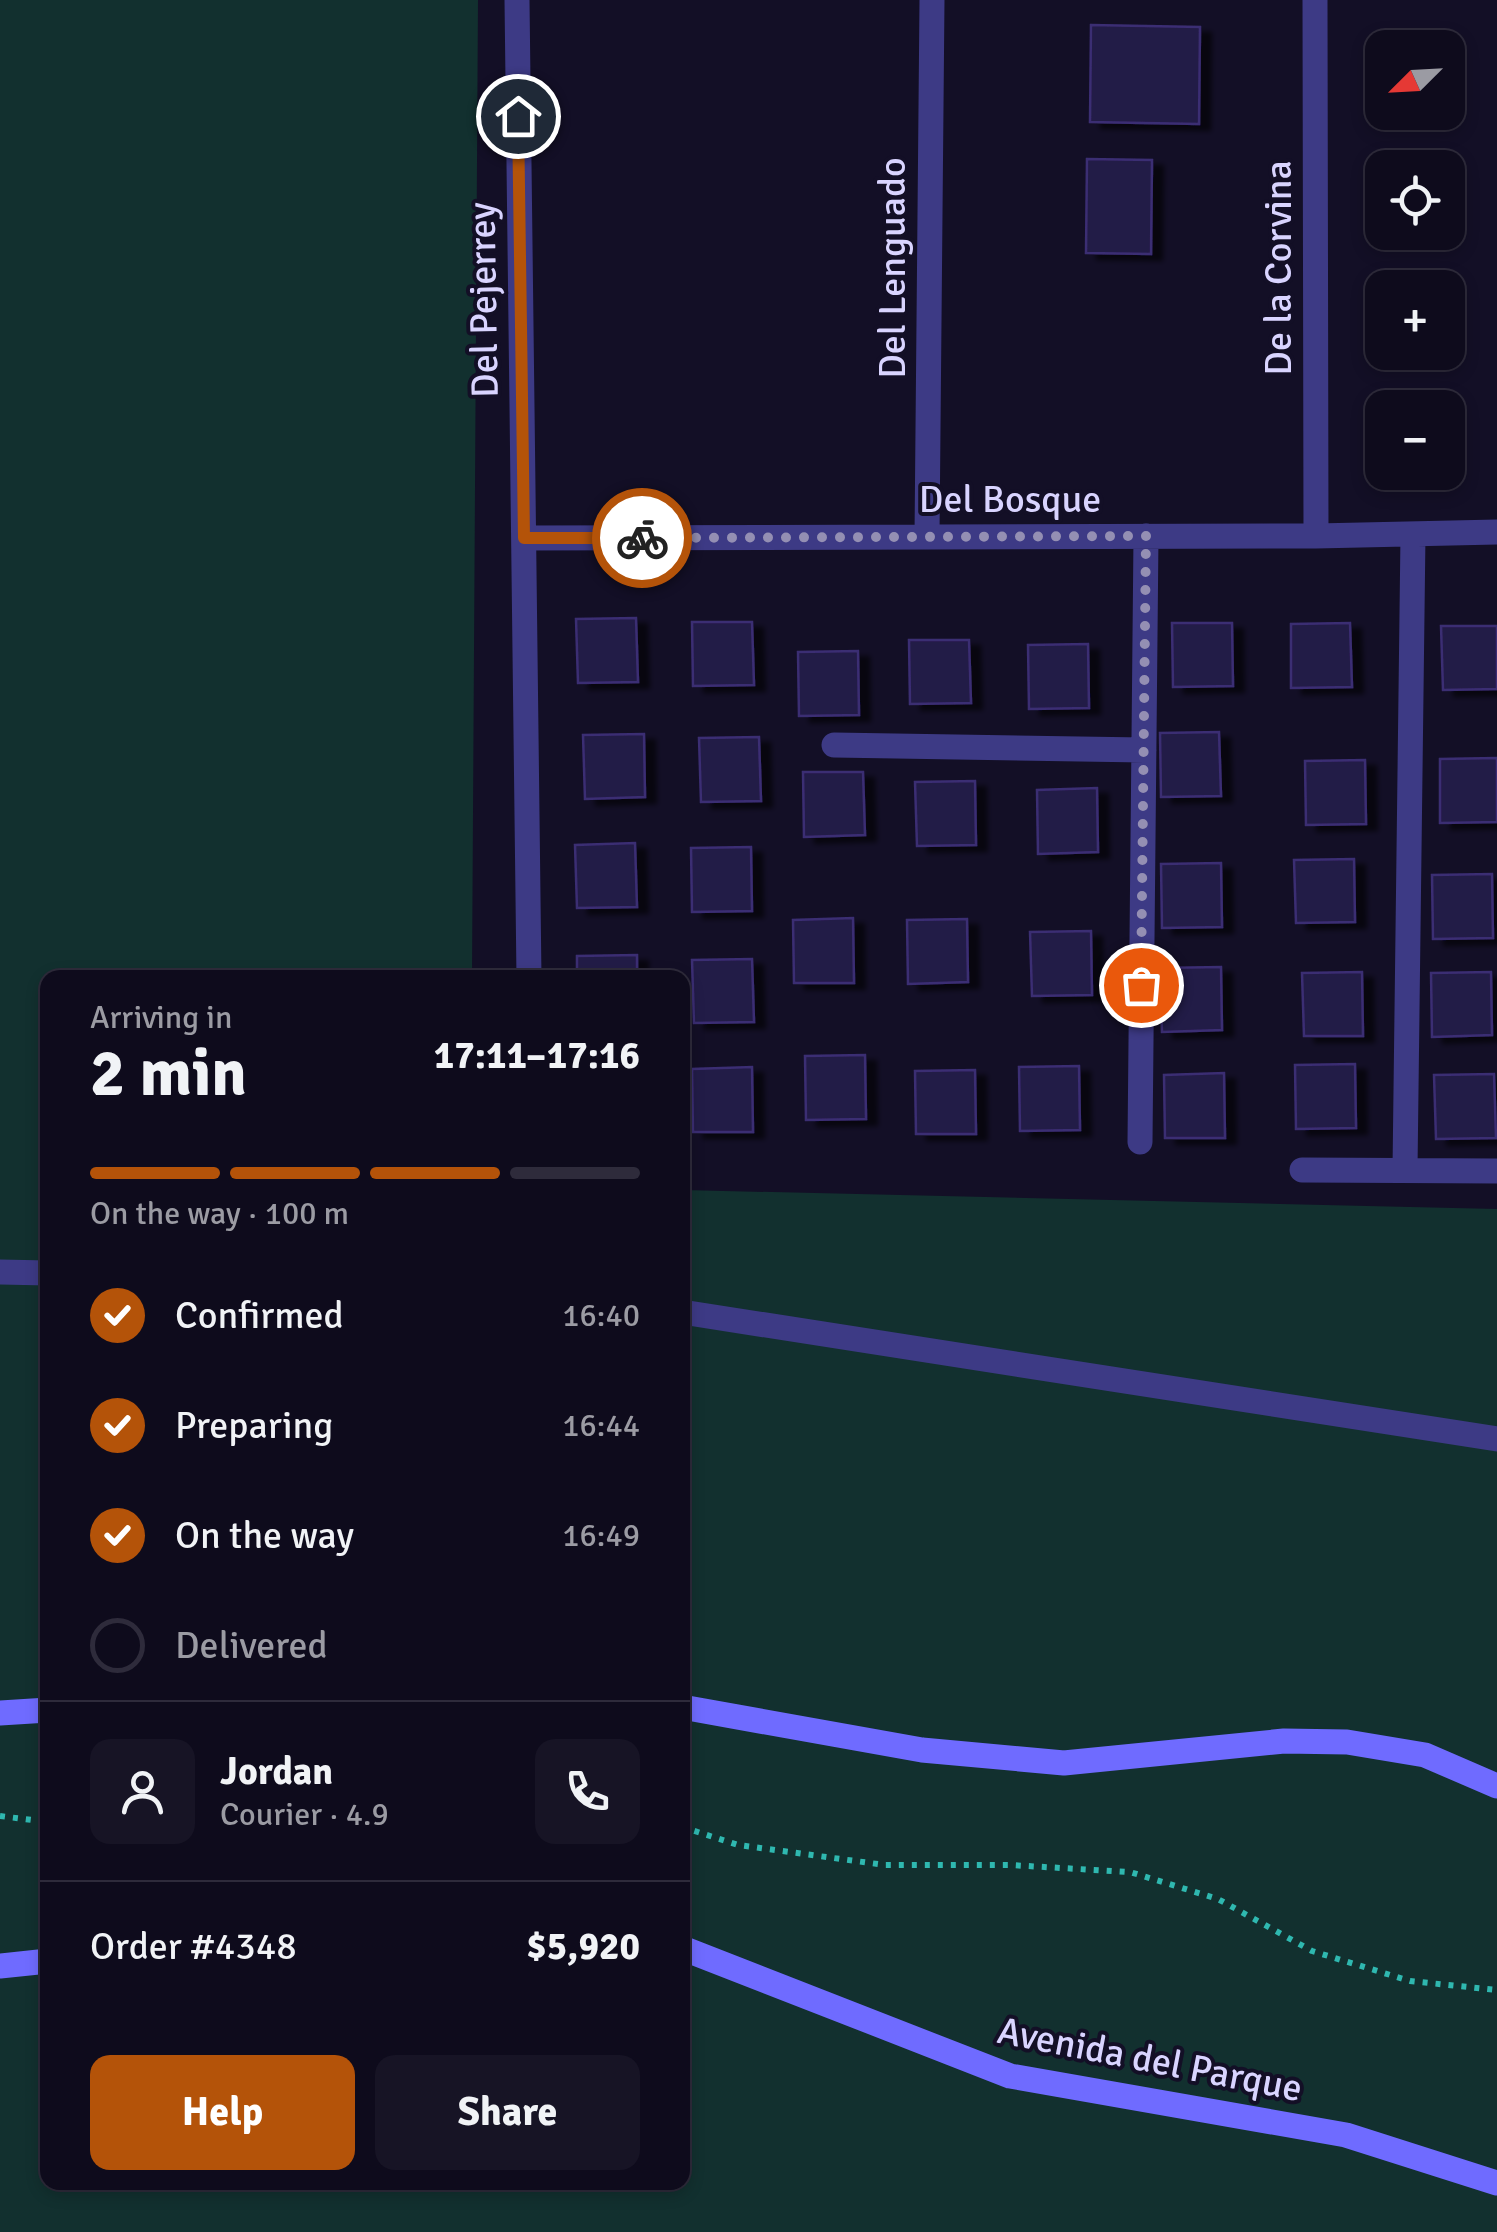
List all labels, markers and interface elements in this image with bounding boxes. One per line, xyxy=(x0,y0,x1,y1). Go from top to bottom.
north arrow xyxy=(1365,30,1465,130)
map controls xyxy=(1365,30,1465,490)
pin xyxy=(476,74,561,159)
icon: home xyxy=(491,89,546,144)
button: locate xyxy=(1365,150,1465,250)
street label: Del Lenguado xyxy=(869,157,916,379)
street label: De la Corvina xyxy=(1255,160,1302,376)
street label: Del Pejerrey xyxy=(458,201,509,398)
button: + xyxy=(1365,270,1465,370)
button: − xyxy=(1365,390,1465,490)
street label: Del Bosque xyxy=(919,476,1101,523)
courier xyxy=(592,488,692,588)
icon: bike xyxy=(615,511,670,566)
pin xyxy=(1099,943,1184,1028)
icon: bag xyxy=(1114,958,1169,1013)
text: Arriving in xyxy=(90,998,232,1037)
text: 17:11–17:16 xyxy=(434,1032,640,1079)
text: 2 min xyxy=(90,1034,247,1114)
text: On the way · 100 m xyxy=(90,1194,349,1233)
icon: check xyxy=(90,1288,145,1343)
text: Confirmed xyxy=(175,1292,344,1339)
text: 16:40 xyxy=(562,1296,640,1335)
icon: check xyxy=(90,1398,145,1453)
text: Preparing xyxy=(175,1402,333,1449)
text: 16:44 xyxy=(562,1406,640,1445)
icon: check xyxy=(90,1508,145,1563)
text: On the way xyxy=(175,1512,354,1559)
text: 16:49 xyxy=(562,1516,640,1555)
text: Delivered xyxy=(175,1622,328,1669)
button: person xyxy=(90,1739,195,1844)
button: phone xyxy=(535,1739,640,1844)
text: Jordan xyxy=(220,1748,333,1795)
text: Courier · 4.9 xyxy=(220,1795,389,1834)
text: Order #4348 xyxy=(90,1923,297,1970)
text: $5,920 xyxy=(526,1923,640,1970)
street label: Avenida del Parque xyxy=(994,2007,1306,2112)
button: Help xyxy=(90,2055,355,2170)
button: Share xyxy=(375,2055,640,2170)

